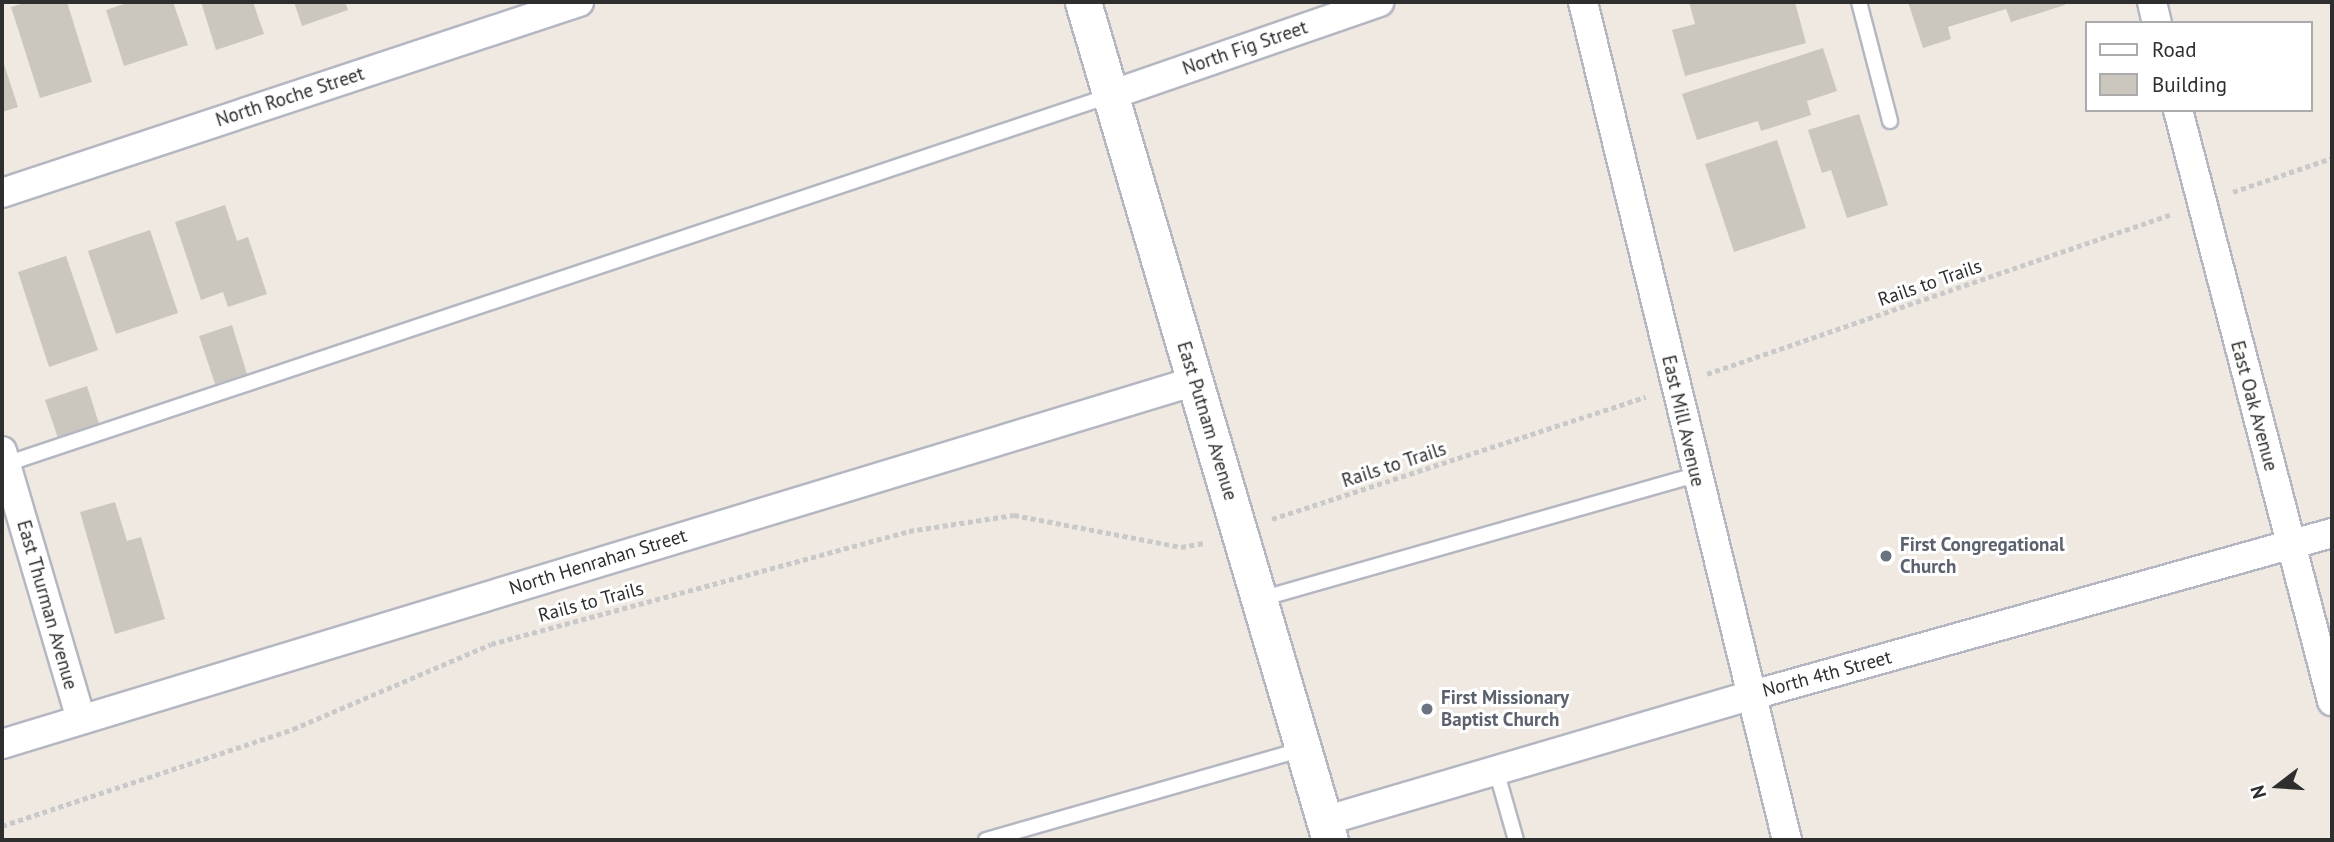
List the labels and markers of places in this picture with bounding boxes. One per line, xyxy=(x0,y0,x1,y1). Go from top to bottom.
place label: First Congregational Church xyxy=(1900,534,2065,578)
marker: First Congregational Church xyxy=(1878,548,1894,564)
place label: First Missionary Baptist Church xyxy=(1441,687,1569,731)
marker: First Missionary Baptist Church xyxy=(1419,701,1435,717)

